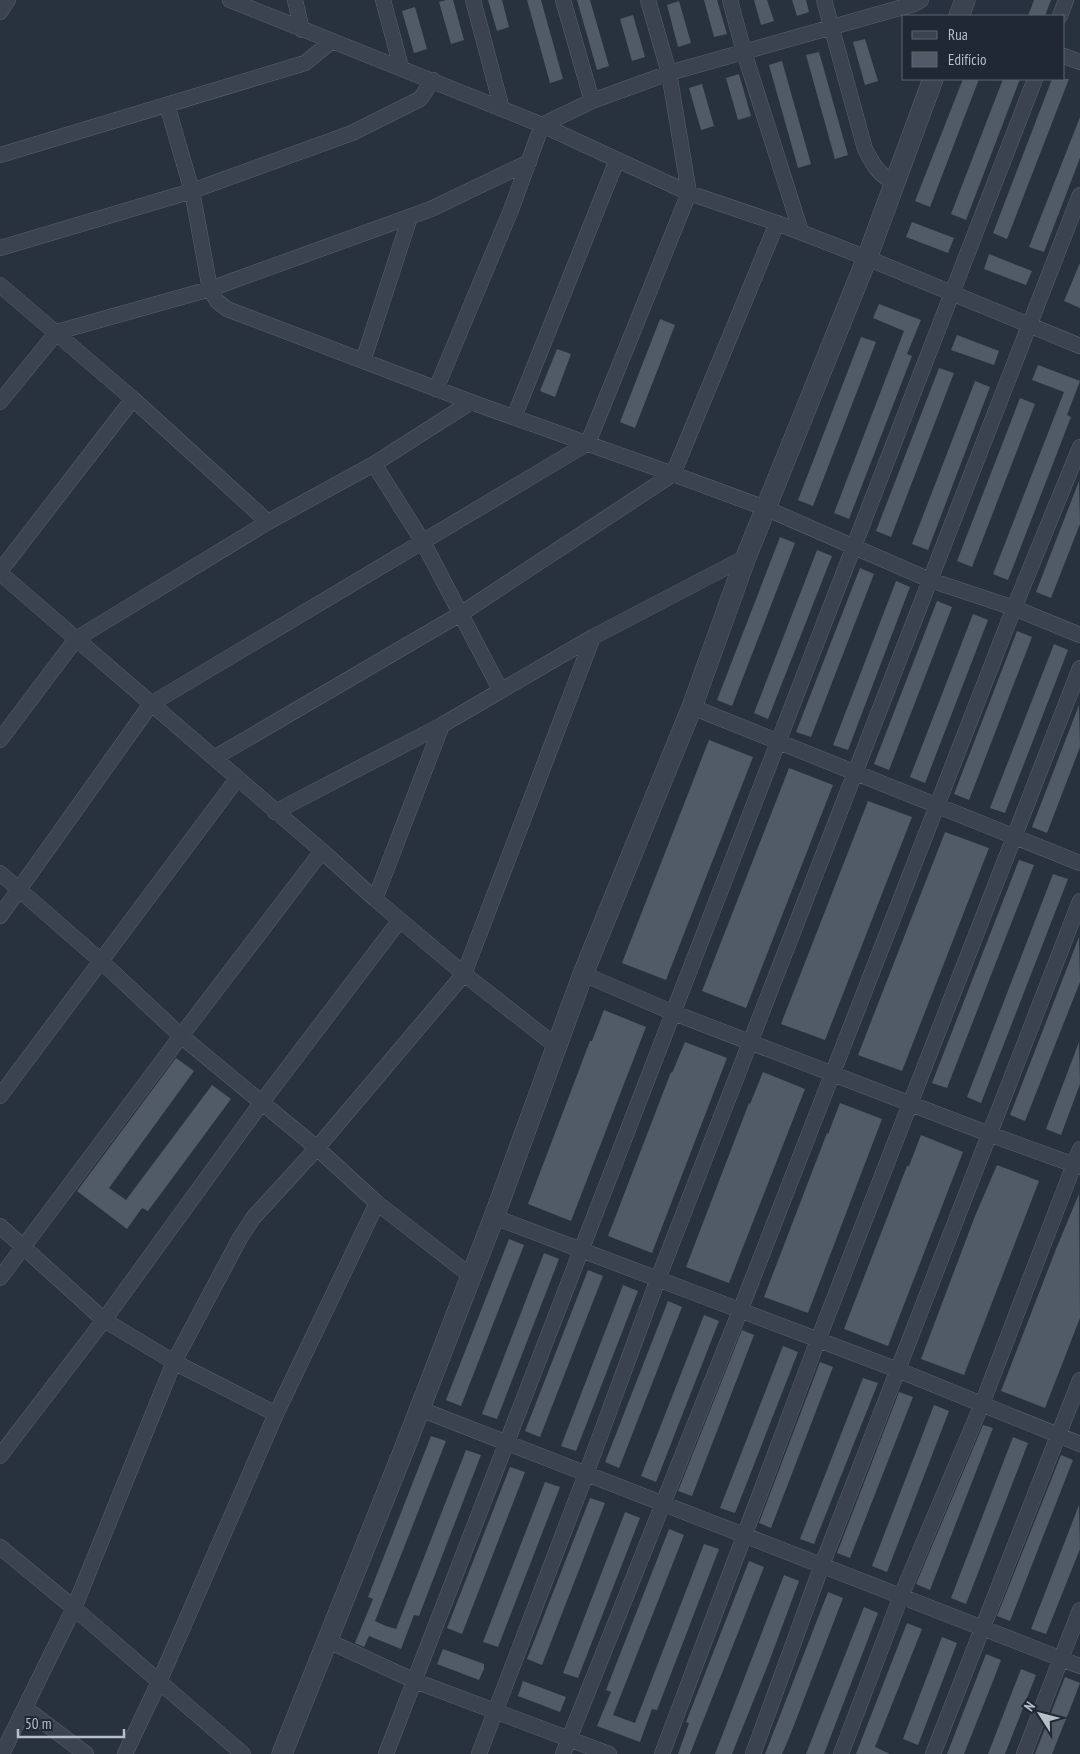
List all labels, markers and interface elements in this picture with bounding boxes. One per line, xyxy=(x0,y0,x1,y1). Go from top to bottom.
legend xyxy=(902,15,1065,80)
text: Rua xyxy=(948,25,968,44)
text: Edifício xyxy=(948,50,986,69)
north arrow xyxy=(1015,1689,1065,1739)
text: N xyxy=(1020,1698,1039,1715)
scale bar xyxy=(18,1706,124,1738)
text: 50 m xyxy=(25,1714,51,1733)

